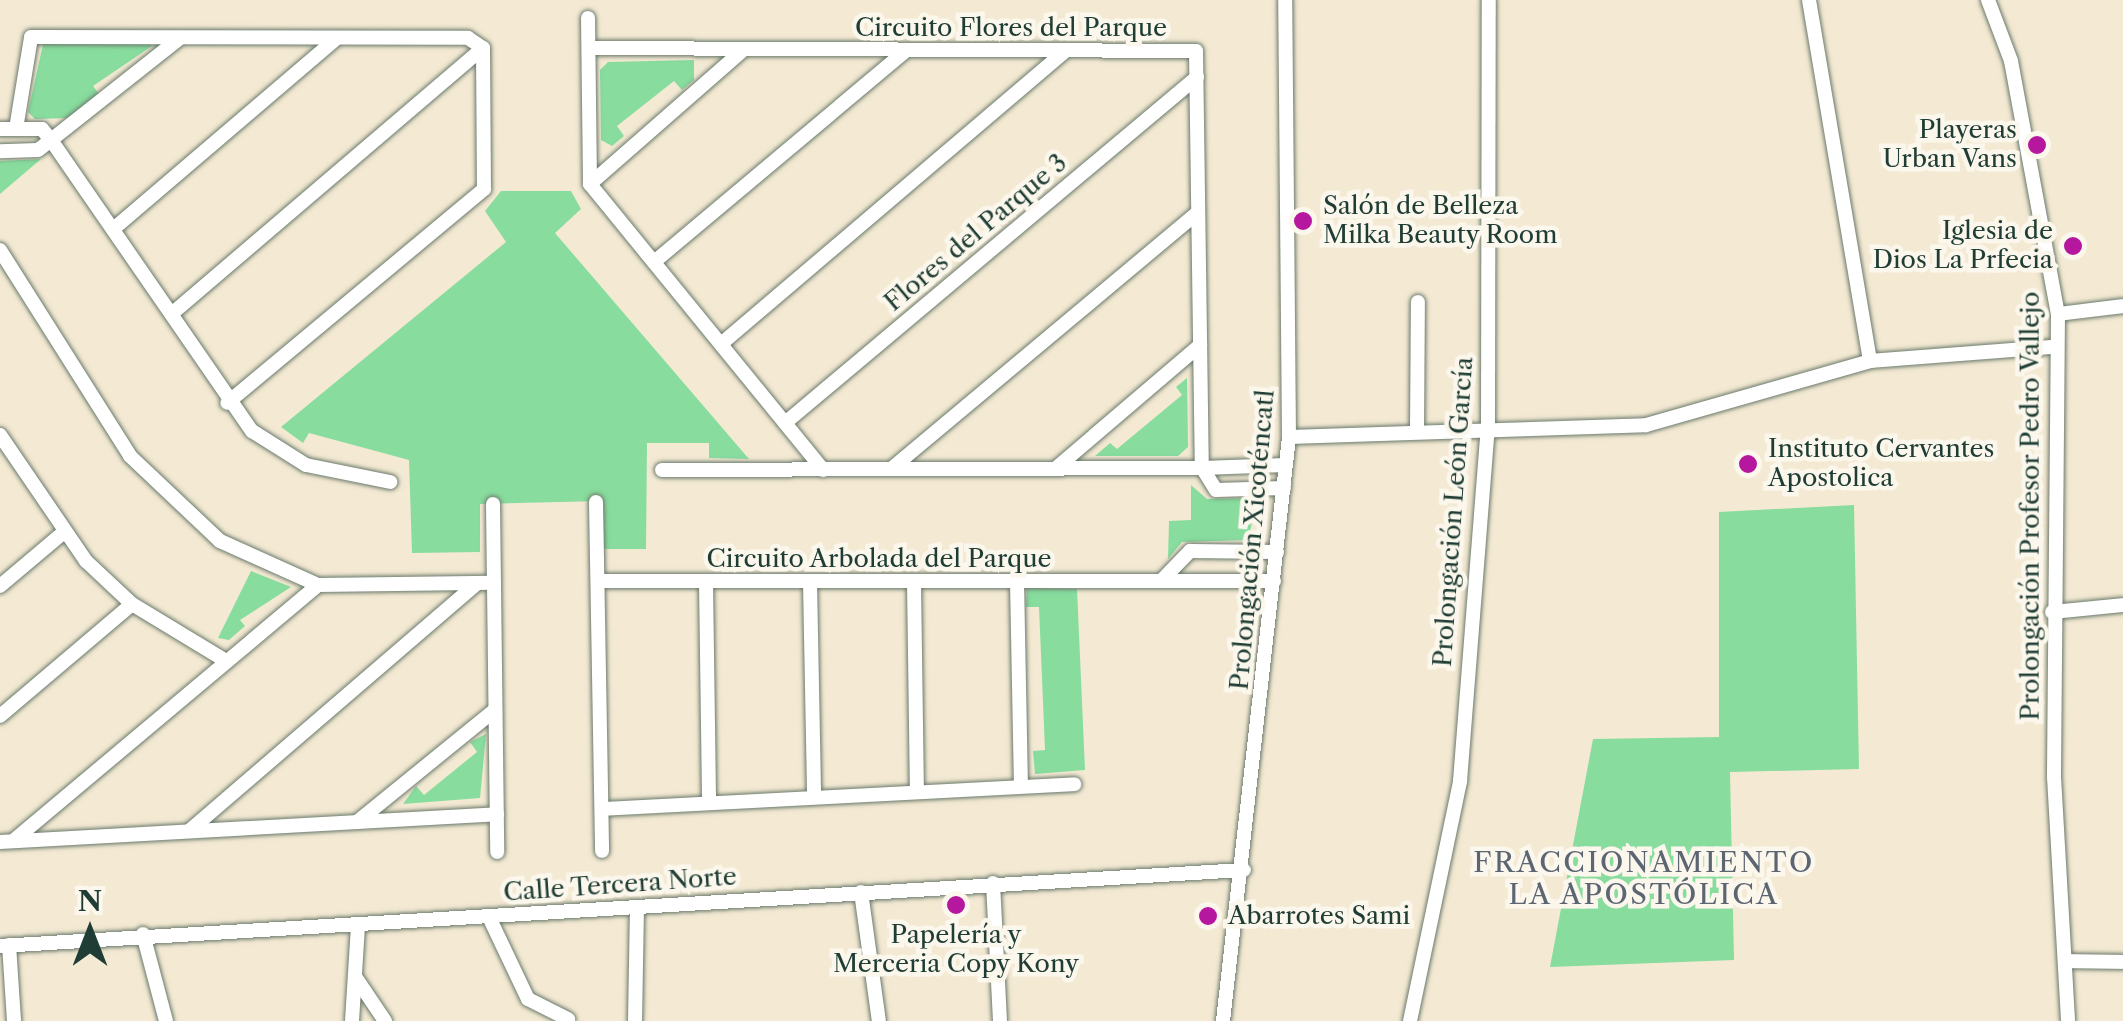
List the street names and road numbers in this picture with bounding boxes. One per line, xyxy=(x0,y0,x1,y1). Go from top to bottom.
street label: Circuito Flores del Parque xyxy=(855,13,1167,43)
street label: Flores del Parque 3 xyxy=(879,148,1073,318)
street label: Prolongación Profesor Pedro Vallejo xyxy=(2016,291,2046,721)
street label: Prolongación León García xyxy=(1428,356,1480,668)
street label: Prolongación Xicoténcatl xyxy=(1225,388,1281,692)
street label: Circuito Arbolada del Parque xyxy=(706,544,1052,574)
street label: Calle Tercera Norte xyxy=(502,862,738,908)

